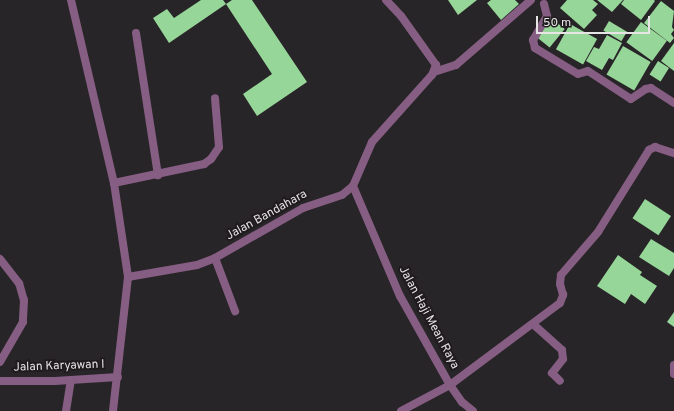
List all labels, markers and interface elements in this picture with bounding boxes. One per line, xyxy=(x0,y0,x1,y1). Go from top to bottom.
scale bar xyxy=(538,8,652,34)
text: 50 m xyxy=(543,15,571,31)
street label: Jalan Bandahara xyxy=(224,188,310,244)
street label: Jalan Haji Mean Raya xyxy=(395,264,461,372)
street label: Jalan Karyawan I xyxy=(13,358,105,376)

